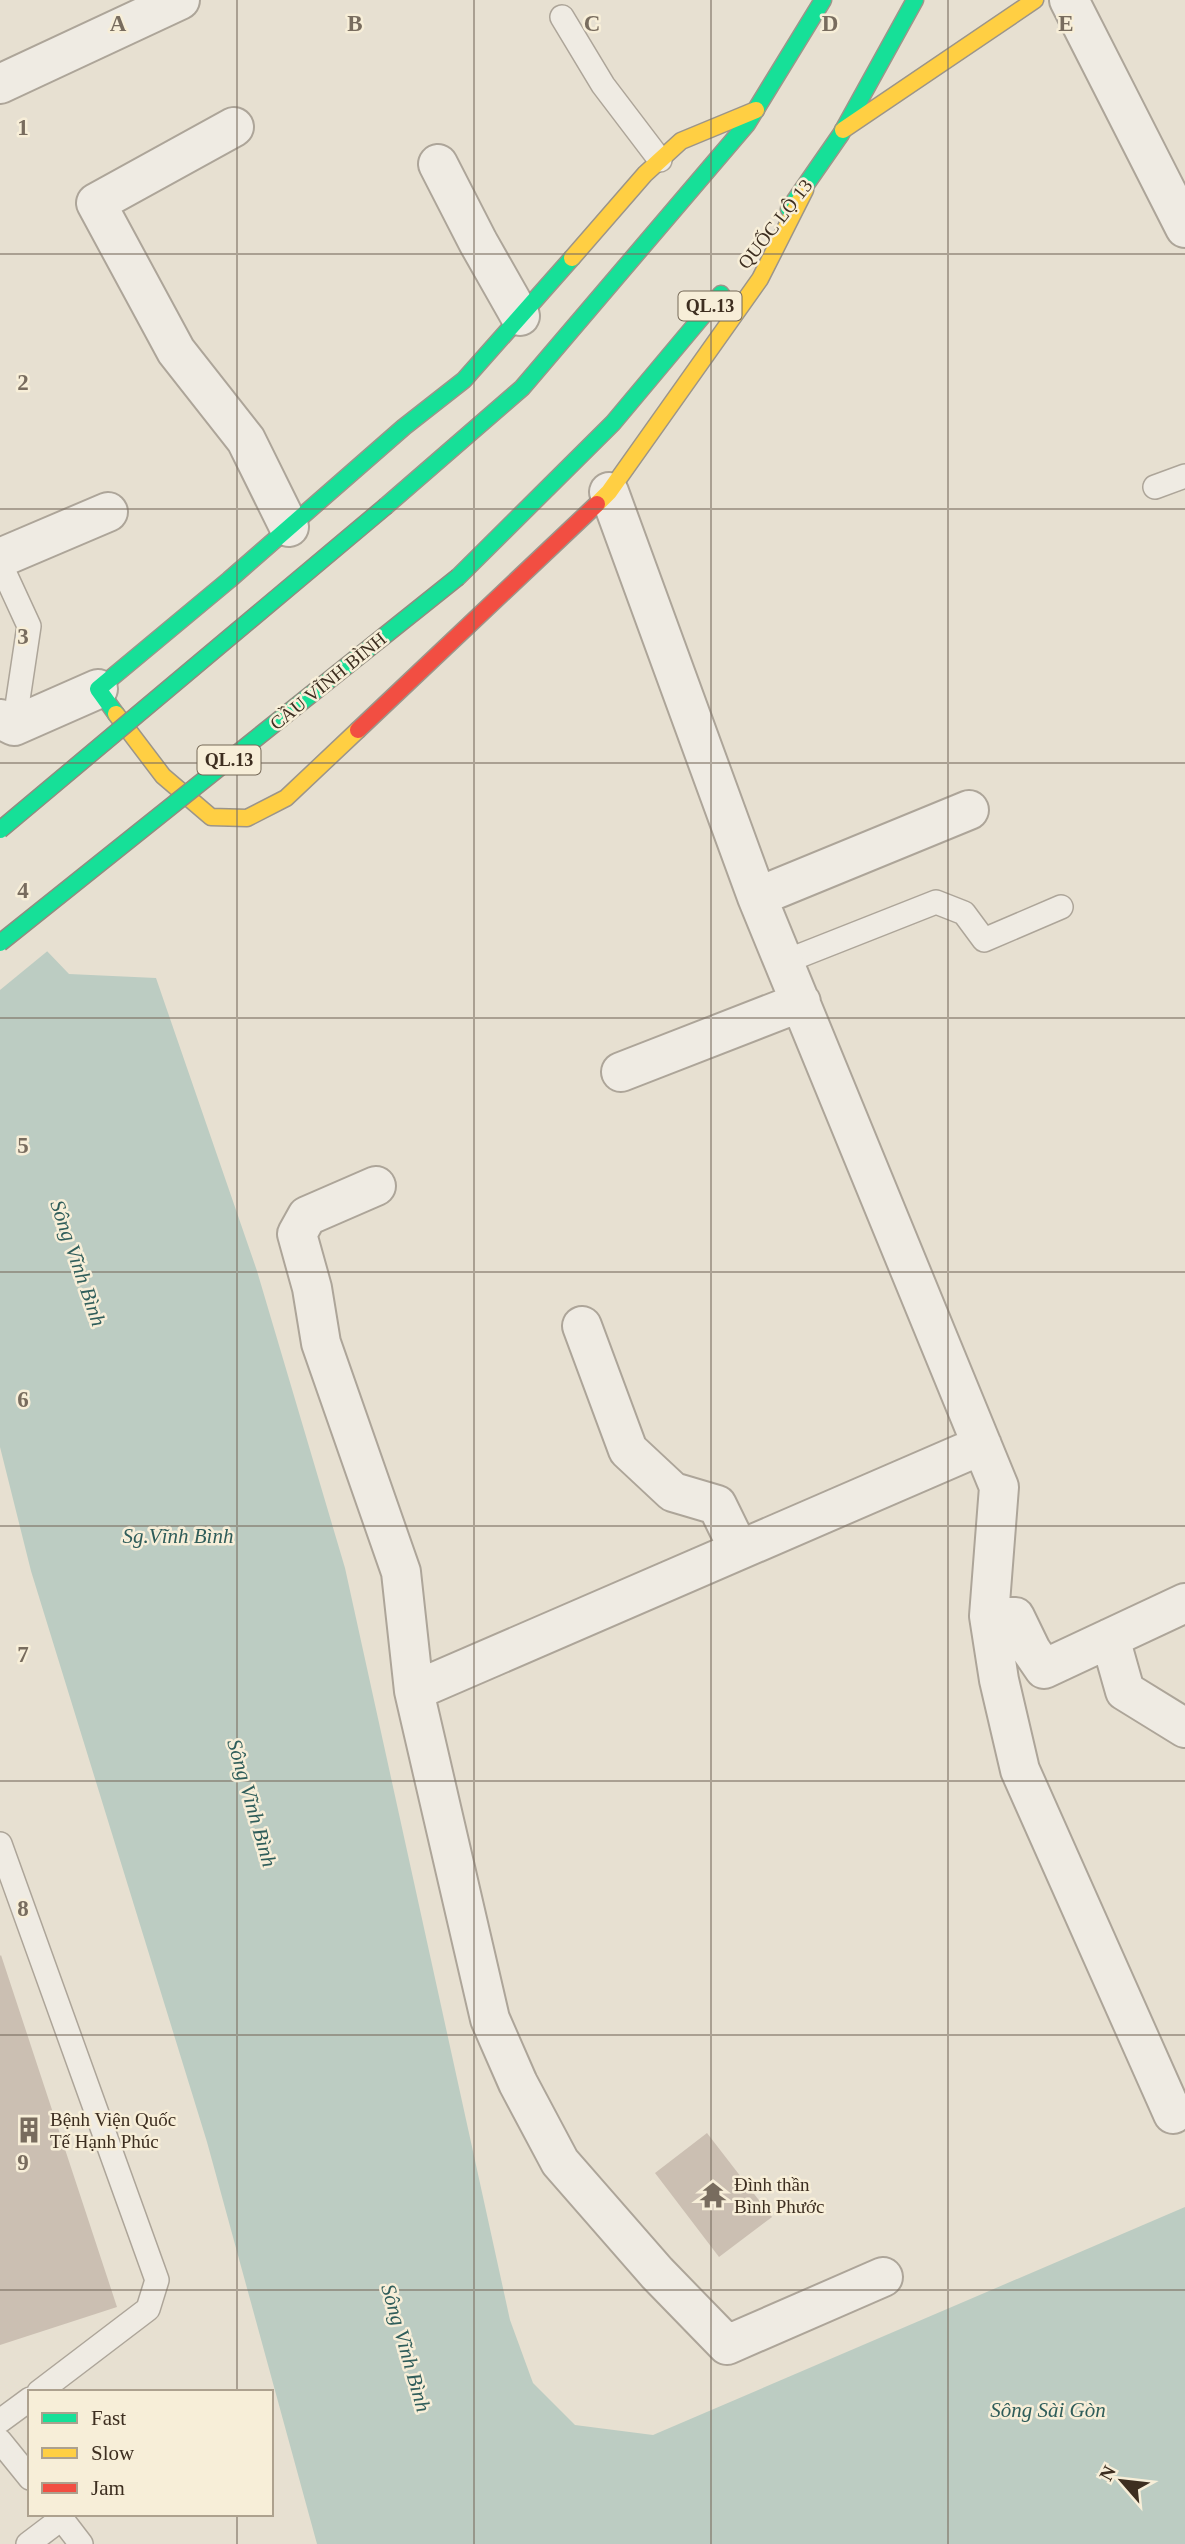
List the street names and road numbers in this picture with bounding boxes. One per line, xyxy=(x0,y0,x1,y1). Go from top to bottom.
street label: QUỐC LỘ 13 xyxy=(734,175,816,273)
road number: QL.13 xyxy=(678,292,742,320)
street label: CẦU VĨNH BÌNH xyxy=(266,628,390,734)
road number: QL.13 xyxy=(198,746,260,774)

